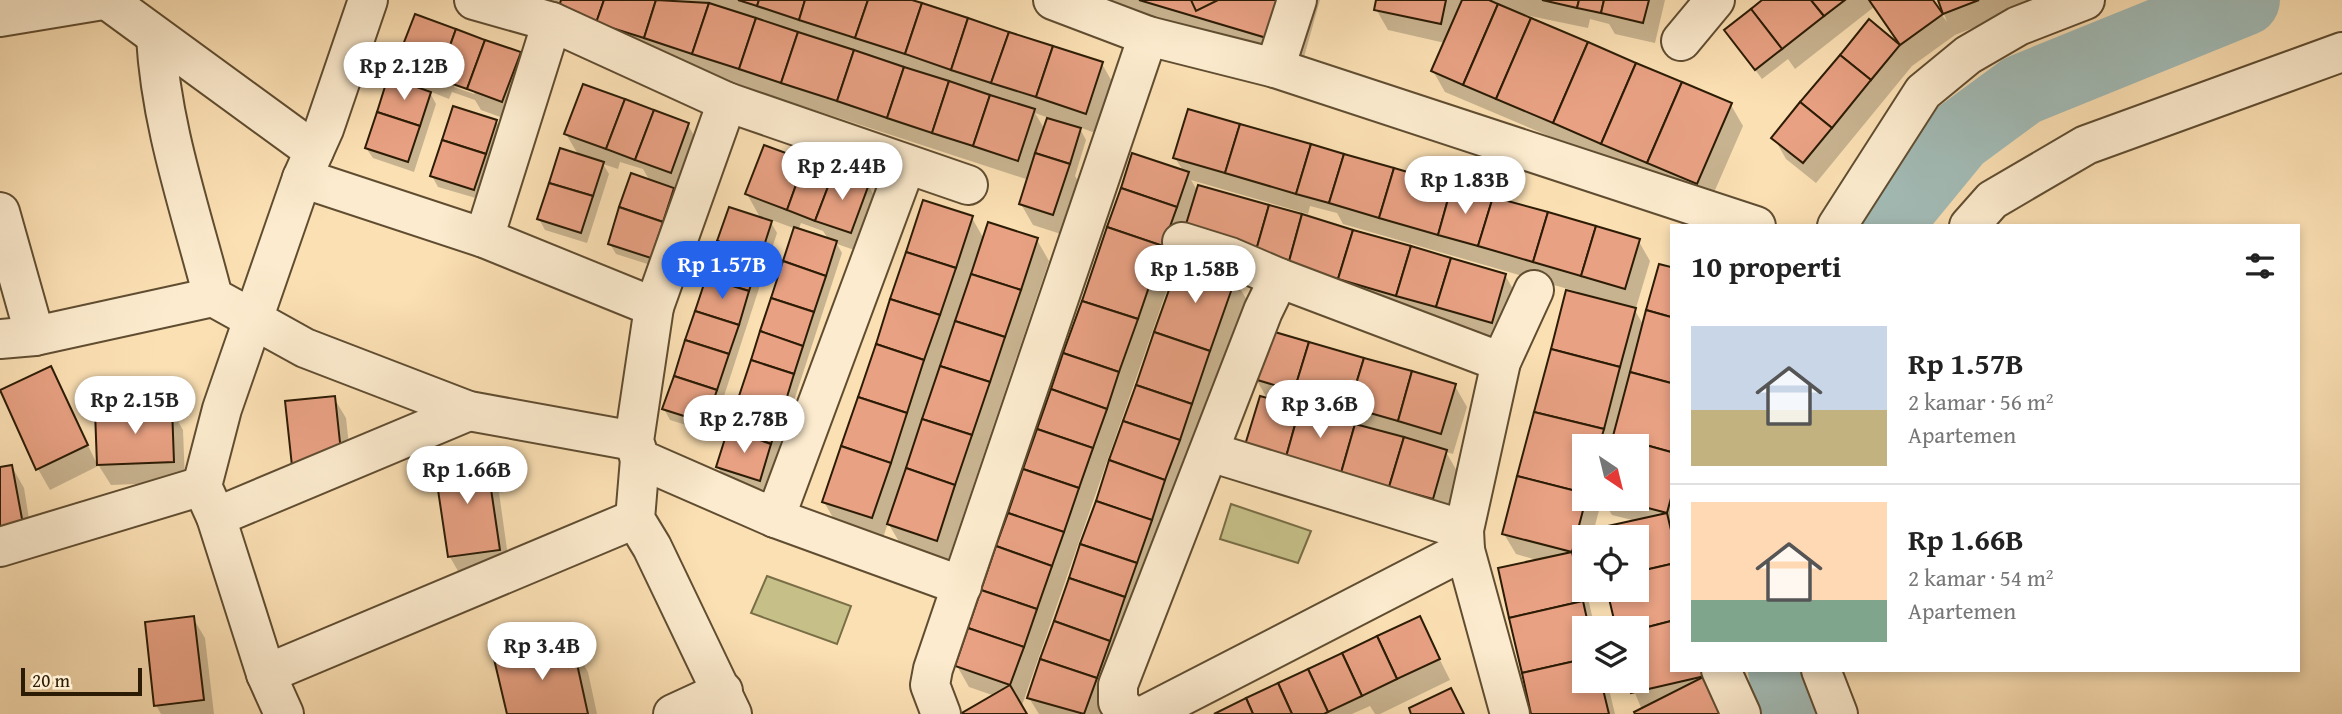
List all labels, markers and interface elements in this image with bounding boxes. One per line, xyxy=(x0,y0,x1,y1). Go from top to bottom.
pin: Rp 2.12B xyxy=(332,42,476,102)
text: Rp 2.12B xyxy=(360,48,448,81)
pin: Rp 2.44B xyxy=(770,142,914,202)
text: Rp 2.44B xyxy=(798,148,886,181)
pin: Rp 1.83B xyxy=(1393,156,1537,216)
text: Rp 1.83B xyxy=(1421,162,1509,195)
pin: Rp 1.57B xyxy=(650,242,794,301)
text: 10 properti xyxy=(1691,244,1841,288)
pin: Rp 1.58B xyxy=(1123,246,1267,305)
text: Rp 1.57B xyxy=(678,247,766,280)
icon: filters xyxy=(2241,247,2279,285)
text: Rp 1.58B xyxy=(1151,251,1239,284)
text: Rp 1.57B xyxy=(1908,341,2024,385)
icon: home xyxy=(1747,354,1831,438)
pin: Rp 2.15B xyxy=(63,376,207,436)
pin: Rp 3.6B xyxy=(1255,380,1385,440)
text: Rp 2.15B xyxy=(91,382,179,415)
text: 2 kamar · 56 m² xyxy=(1908,385,2054,418)
text: Rp 3.6B xyxy=(1282,386,1358,419)
pin: Rp 2.78B xyxy=(672,396,816,455)
text: Rp 2.78B xyxy=(700,401,788,434)
text: Apartemen xyxy=(1908,418,2016,451)
north arrow xyxy=(1572,434,1648,511)
map controls xyxy=(1572,434,1649,693)
pin: Rp 1.66B xyxy=(395,447,539,506)
text: Rp 1.66B xyxy=(423,452,511,485)
text: Rp 1.66B xyxy=(1908,517,2024,561)
button: locate xyxy=(1572,525,1649,602)
icon: home xyxy=(1747,530,1831,614)
text: 2 kamar · 54 m² xyxy=(1908,561,2054,594)
text: Apartemen xyxy=(1908,594,2016,627)
button: layers xyxy=(1572,616,1649,693)
pin: Rp 3.4B xyxy=(477,622,607,682)
text: Rp 3.4B xyxy=(504,628,580,661)
scale bar xyxy=(21,665,142,697)
text: 20 m xyxy=(32,666,70,694)

